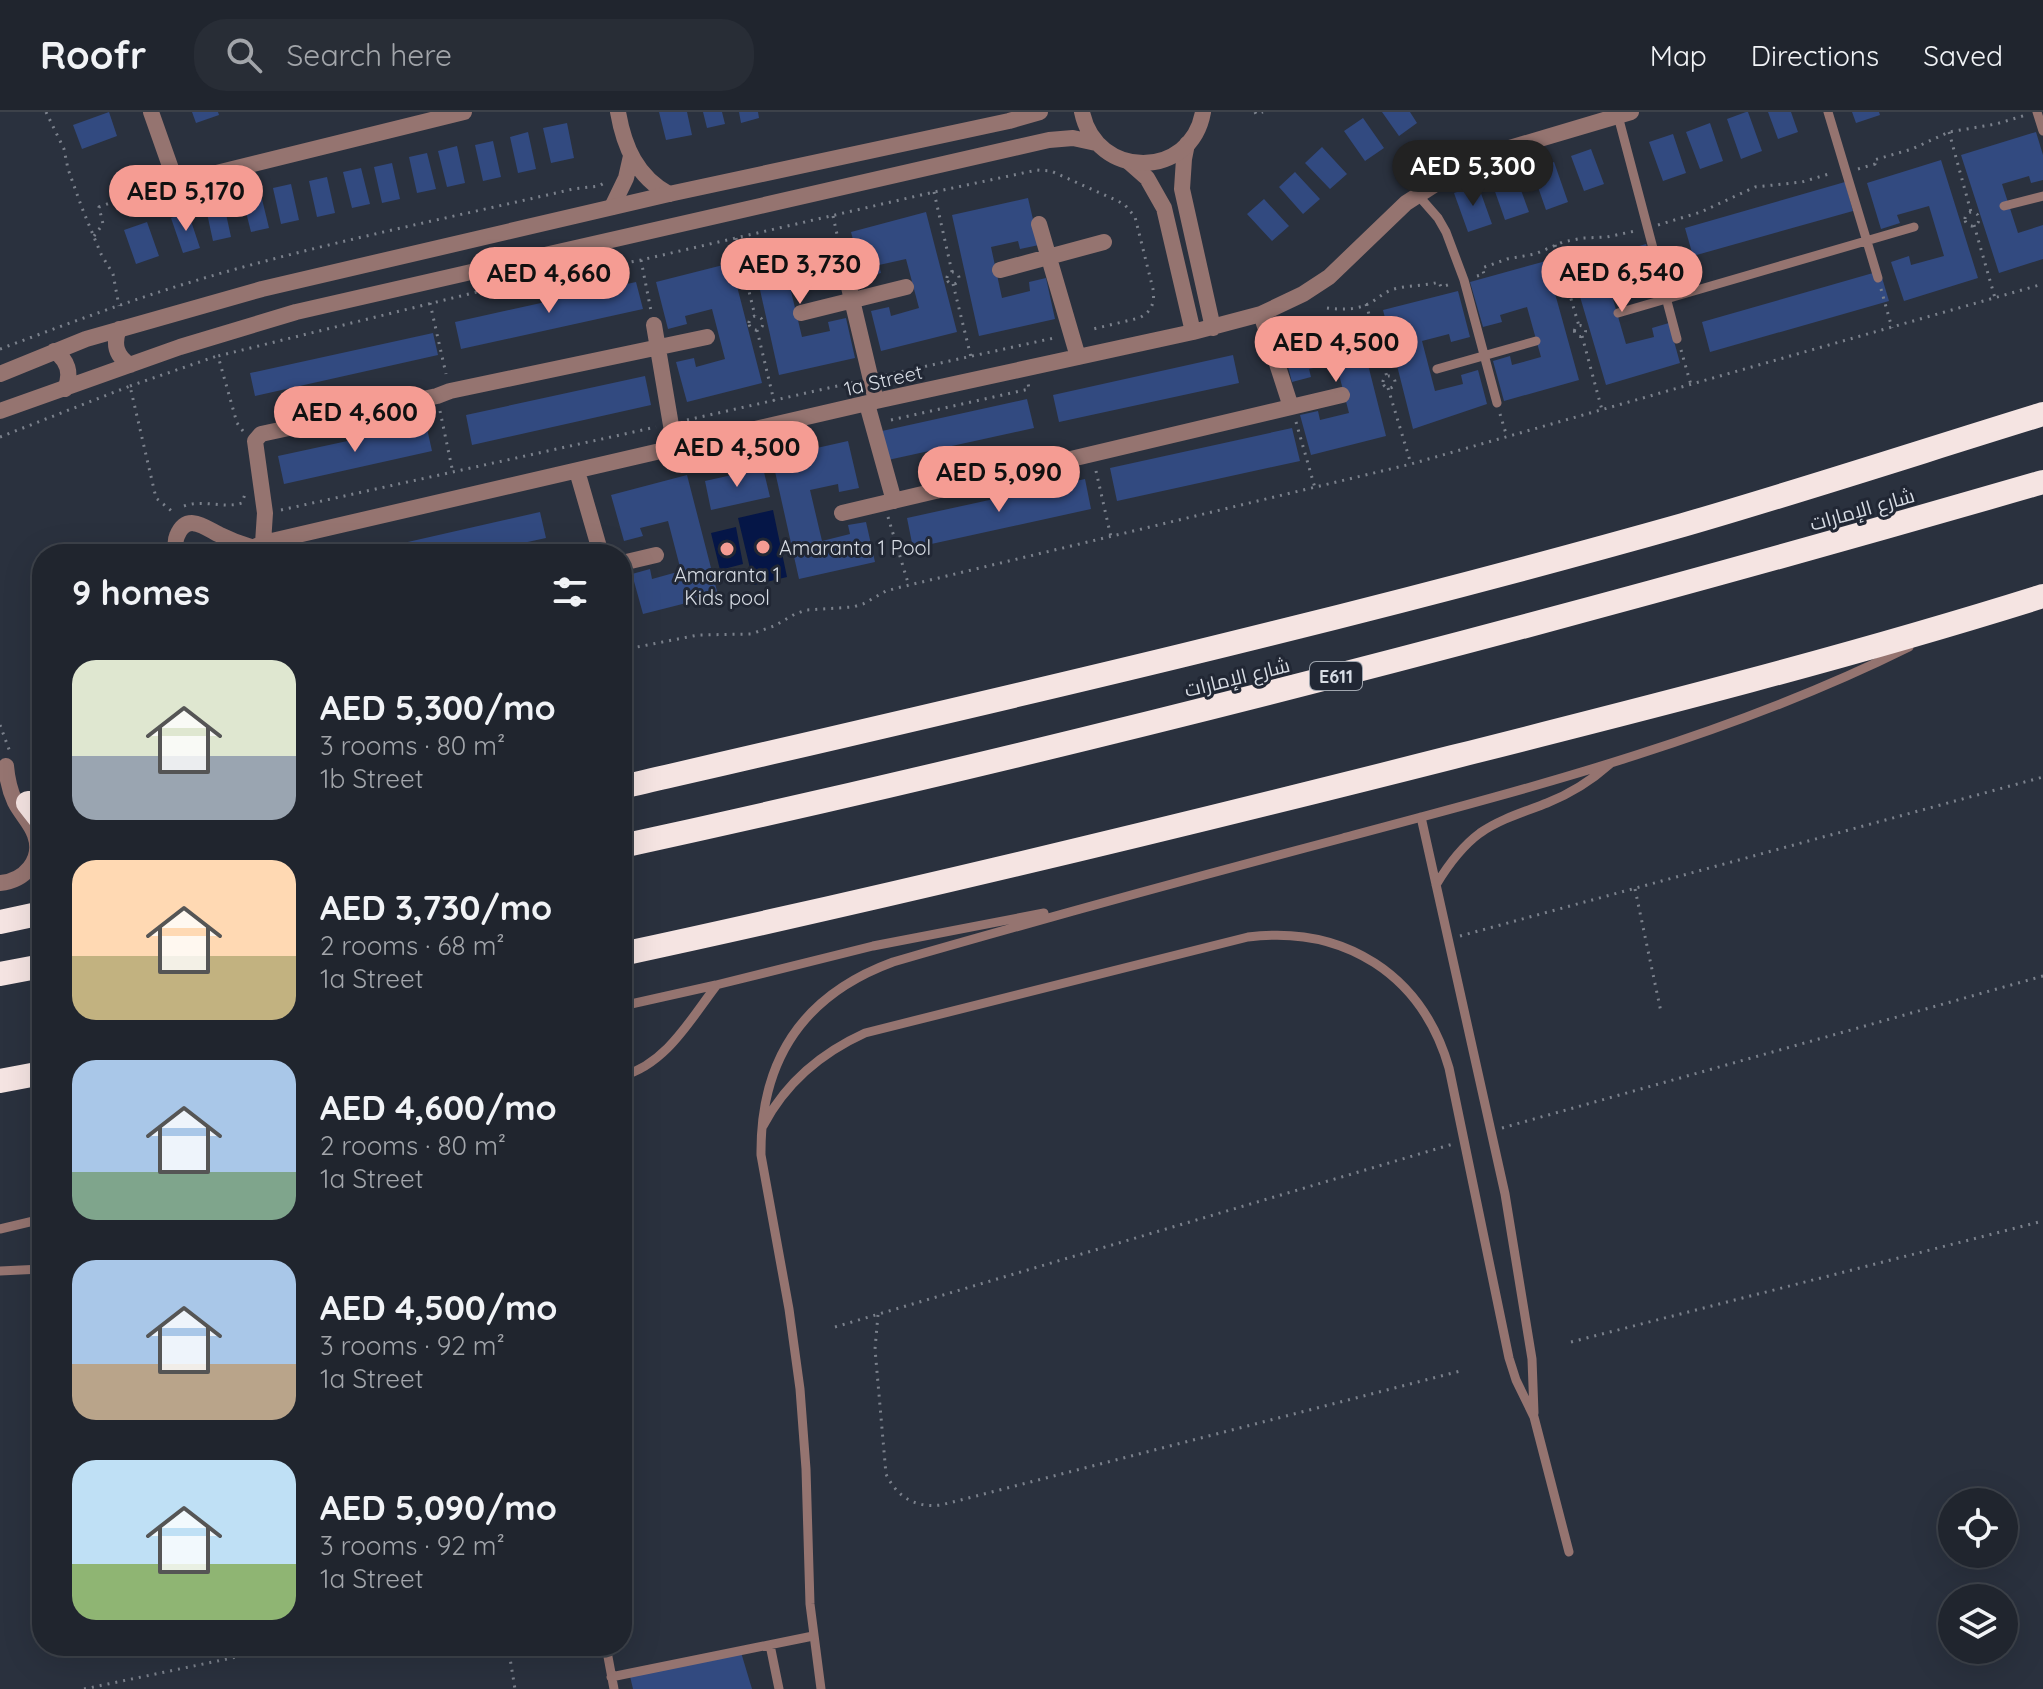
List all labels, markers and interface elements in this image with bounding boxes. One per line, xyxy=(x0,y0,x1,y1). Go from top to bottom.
search box xyxy=(194,19,754,91)
text: Roofr xyxy=(40,31,146,79)
icon: search xyxy=(222,33,266,77)
text: Search here xyxy=(286,36,452,74)
text: Map xyxy=(1650,38,1707,73)
text: Directions xyxy=(1751,38,1879,73)
text: Saved xyxy=(1923,38,2003,73)
pin: AED 5,300 xyxy=(1381,140,1565,208)
text: AED 5,300 xyxy=(1410,149,1536,182)
pin: AED 5,170 xyxy=(94,165,278,233)
text: AED 5,170 xyxy=(127,174,245,207)
pin: AED 3,730 xyxy=(708,238,892,306)
pin: AED 6,540 xyxy=(1530,246,1714,314)
pin: AED 4,660 xyxy=(457,247,641,315)
text: AED 3,730 xyxy=(739,247,861,280)
text: AED 6,540 xyxy=(1559,255,1685,288)
text: AED 4,660 xyxy=(487,256,611,289)
pin: AED 4,500 xyxy=(1244,316,1428,384)
text: AED 4,500 xyxy=(1273,325,1399,358)
street label: 1a Street xyxy=(841,359,925,401)
pin: AED 4,600 xyxy=(263,386,447,454)
text: AED 4,600 xyxy=(292,395,418,428)
pin: AED 4,500 xyxy=(645,421,829,489)
text: AED 4,500 xyxy=(674,430,800,463)
pin: AED 5,090 xyxy=(907,446,1091,514)
text: AED 5,090 xyxy=(936,455,1062,488)
street label: شارع الإمارات xyxy=(1807,482,1918,538)
place label: Amaranta 1 Pool xyxy=(779,535,931,560)
marker: Amaranta 1 Pool xyxy=(754,538,772,556)
marker: Amaranta 1 Kids pool xyxy=(718,540,736,558)
place label: Amaranta 1 Kids pool xyxy=(674,562,780,610)
icon: filters xyxy=(548,570,592,614)
text: 9 homes xyxy=(72,571,210,614)
street label: شارع الإمارات xyxy=(1182,652,1293,704)
road number: E611 xyxy=(1310,662,1362,690)
text: AED 5,300/mo xyxy=(320,686,556,729)
icon: home xyxy=(136,692,232,788)
text: 3 rooms · 80 m² xyxy=(320,729,505,762)
text: 1b Street xyxy=(320,762,424,795)
text: AED 3,730/mo xyxy=(320,886,552,929)
icon: home xyxy=(136,892,232,988)
text: 2 rooms · 68 m² xyxy=(320,929,505,962)
text: 1a Street xyxy=(320,962,424,995)
text: AED 4,600/mo xyxy=(320,1086,557,1129)
icon: home xyxy=(136,1092,232,1188)
text: 2 rooms · 80 m² xyxy=(320,1129,506,1162)
text: 1a Street xyxy=(320,1162,424,1195)
text: AED 4,500/mo xyxy=(320,1286,558,1329)
icon: home xyxy=(136,1292,232,1388)
text: 3 rooms · 92 m² xyxy=(320,1329,505,1362)
text: 1a Street xyxy=(320,1362,424,1395)
text: AED 5,090/mo xyxy=(320,1486,557,1529)
map controls xyxy=(1938,1488,2018,1664)
button: locate xyxy=(1938,1488,2018,1568)
icon: home xyxy=(136,1492,232,1588)
text: 3 rooms · 92 m² xyxy=(320,1529,505,1562)
text: 1a Street xyxy=(320,1562,424,1595)
button: layers xyxy=(1938,1584,2018,1664)

